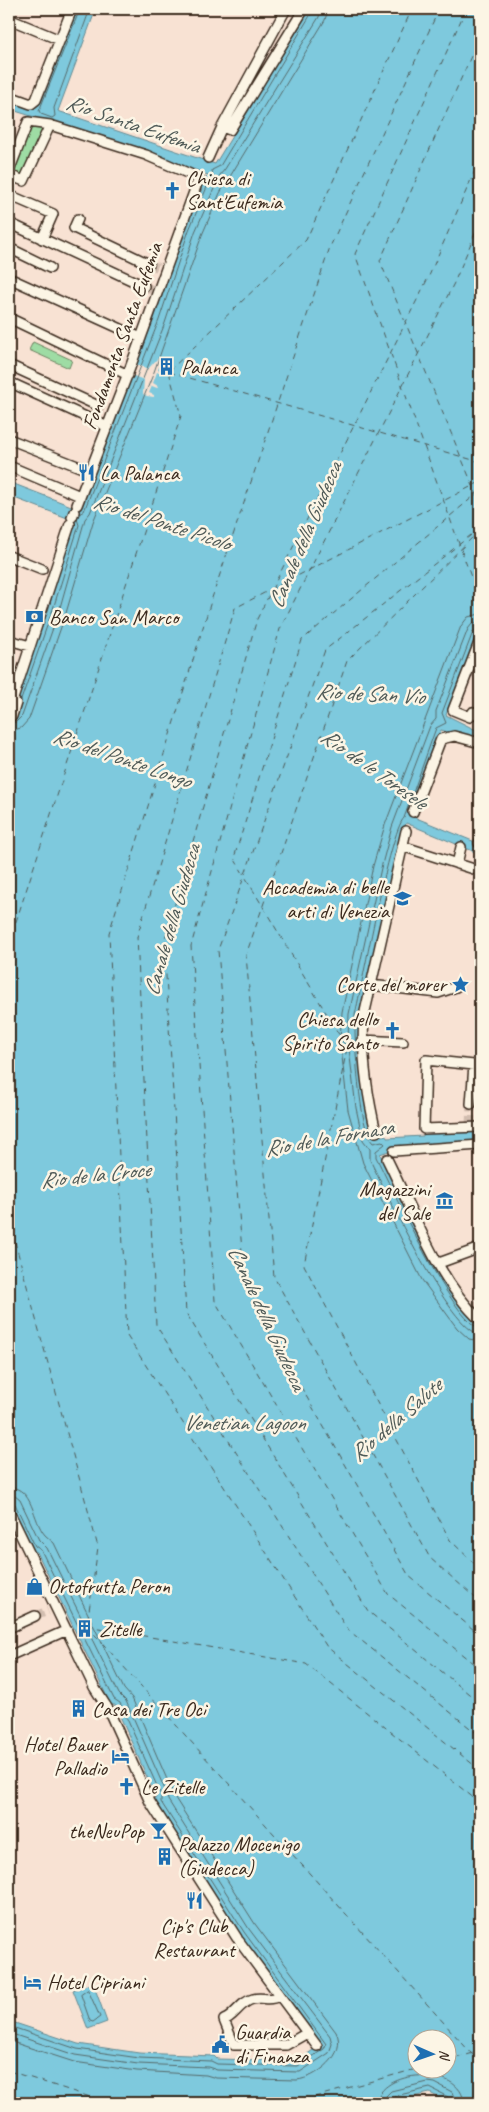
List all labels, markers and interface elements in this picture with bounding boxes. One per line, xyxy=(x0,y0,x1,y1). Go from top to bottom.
water label: Rio Santa Eufemia xyxy=(63,88,206,161)
place label: Chiesa di Sant'Eufemia xyxy=(186,165,284,215)
church icon: Chiesa di Sant'Eufemia xyxy=(162,180,182,200)
street label: Fondamenta Santa Eufemia xyxy=(76,237,169,433)
place label: Palanca xyxy=(181,354,239,380)
building icon: Palanca xyxy=(157,357,177,377)
water label: Canale della Giudecca xyxy=(262,455,349,612)
place label: La Palanca xyxy=(100,460,181,486)
restaurant icon: La Palanca xyxy=(76,463,96,483)
water label: Rio del Ponte Picolo xyxy=(90,487,238,559)
place label: Banco San Marco xyxy=(49,604,181,630)
bank icon: Banco San Marco xyxy=(25,607,45,627)
water label: Rio de San Vio xyxy=(315,677,428,711)
water label: Rio del Ponte Longo xyxy=(50,721,197,796)
water label: Rio de le Toresele xyxy=(316,722,436,818)
water label: Canale della Giudecca xyxy=(137,838,208,999)
place label: Accademia di belle arti di Venezia xyxy=(262,874,391,924)
school or university icon: Accademia di belle arti di Venezia xyxy=(393,889,413,909)
place label: Corte del morer xyxy=(336,971,448,997)
place icon: Corte del morer xyxy=(450,974,470,994)
place label: Chiesa dello Spirito Santo xyxy=(282,1006,381,1056)
church icon: Chiesa dello Spirito Santo xyxy=(382,1021,402,1041)
water label: Rio de la Fornasa xyxy=(263,1113,398,1163)
water label: Rio de la Croce xyxy=(39,1155,154,1195)
place label: Magazzini del Sale xyxy=(359,1176,433,1226)
museum icon: Magazzini del Sale xyxy=(434,1191,454,1211)
water label: Canale della Giudecca xyxy=(221,1241,314,1397)
water label: Rio della Salute xyxy=(344,1370,451,1468)
water label: Venetian Lagoon xyxy=(183,1409,307,1437)
place label: Ortofrutta Peron xyxy=(48,1573,170,1599)
shop icon: Ortofrutta Peron xyxy=(24,1576,44,1596)
place label: Zitelle xyxy=(99,1616,143,1642)
building icon: Zitelle xyxy=(75,1619,95,1639)
place label: Casa dei Tre Oci xyxy=(92,1696,209,1722)
building icon: Casa dei Tre Oci xyxy=(68,1699,88,1719)
place label: Hotel Bauer Palladio xyxy=(24,1731,109,1781)
hotel icon: Hotel Bauer Palladio xyxy=(111,1746,131,1766)
place label: Le Zitelle xyxy=(141,1774,207,1800)
church icon: Le Zitelle xyxy=(117,1777,137,1797)
place label: theNeuPop xyxy=(69,1818,145,1844)
bar icon: theNeuPop xyxy=(148,1821,168,1841)
place label: Palazzo Mocenigo (Giudecca) xyxy=(178,1831,300,1881)
building icon: Palazzo Mocenigo (Giudecca) xyxy=(154,1846,174,1866)
restaurant icon: Cip's Club Restaurant xyxy=(184,1891,204,1911)
place label: Cip's Club Restaurant xyxy=(153,1913,237,1963)
place label: Hotel Cipriani xyxy=(47,1969,147,1995)
hotel icon: Hotel Cipriani xyxy=(23,1972,43,1992)
place label: Guardia di Finanza xyxy=(235,2019,311,2069)
north arrow xyxy=(406,2030,456,2080)
public building icon: Guardia di Finanza xyxy=(211,2034,231,2054)
text: N xyxy=(436,2050,453,2061)

